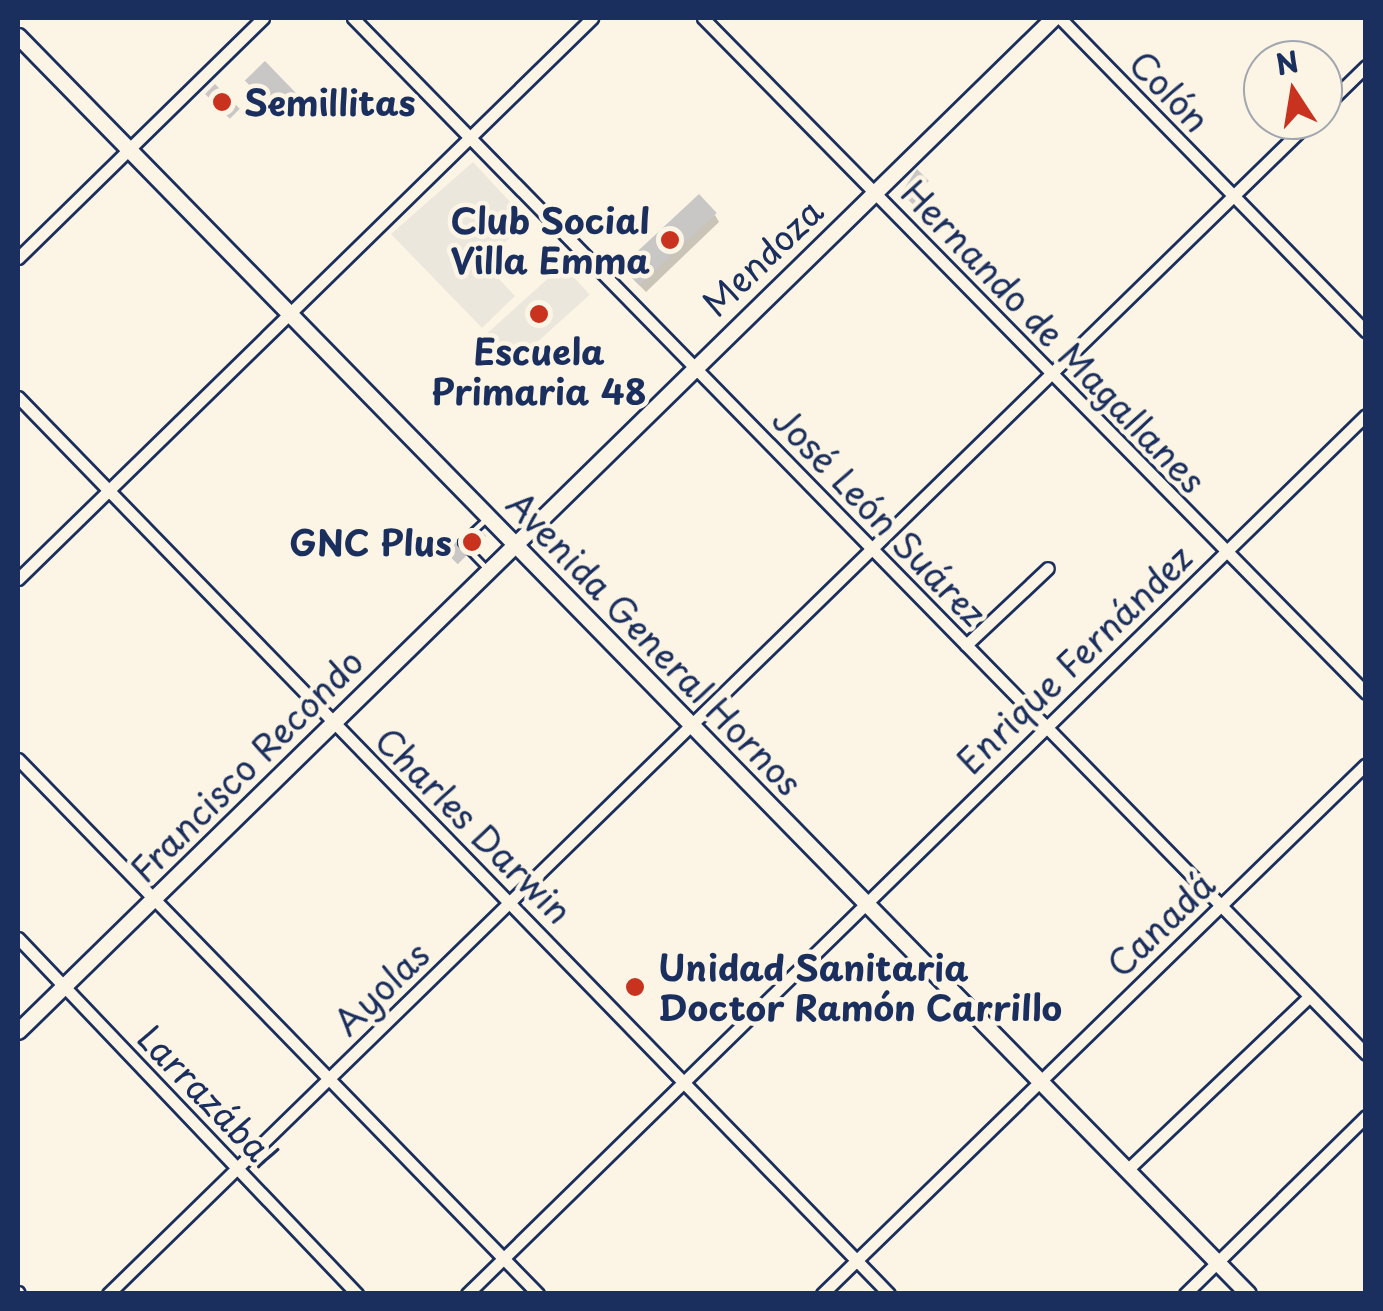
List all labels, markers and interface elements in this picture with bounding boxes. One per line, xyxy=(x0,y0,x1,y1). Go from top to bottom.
text: N xyxy=(1272,39,1302,85)
north arrow xyxy=(1243,40,1343,140)
street label: Colón xyxy=(1121,42,1219,140)
place label: Semillitas xyxy=(244,81,416,123)
marker: Semillitas xyxy=(209,89,235,115)
street label: Hernando de Magallanes xyxy=(893,170,1215,502)
street label: Mendoza xyxy=(693,190,831,324)
place label: Club Social Villa Emma xyxy=(450,199,650,281)
marker: Club Social Villa Emma xyxy=(659,229,681,251)
marker: Escuela Primaria 48 xyxy=(528,303,550,325)
place label: Escuela Primaria 48 xyxy=(431,330,647,412)
street label: José León Suárez xyxy=(765,398,995,634)
street label: Avenida General Hornos xyxy=(498,482,812,804)
place label: GNC Plus xyxy=(286,521,452,563)
marker: GNC Plus xyxy=(461,531,483,553)
street label: Enrique Fernández xyxy=(947,535,1201,783)
street label: Francisco Recondo xyxy=(121,640,371,890)
street label: Charles Darwin xyxy=(365,716,583,934)
street label: Canadá xyxy=(1098,863,1222,985)
street label: Ayolas xyxy=(325,933,437,1043)
place label: Unidad Sanitaria Doctor Ramón Carrillo xyxy=(658,946,1064,1028)
marker: Unidad Sanitaria Doctor Ramón Carrillo xyxy=(622,974,648,1000)
street label: Larrazábal xyxy=(130,1016,286,1176)

